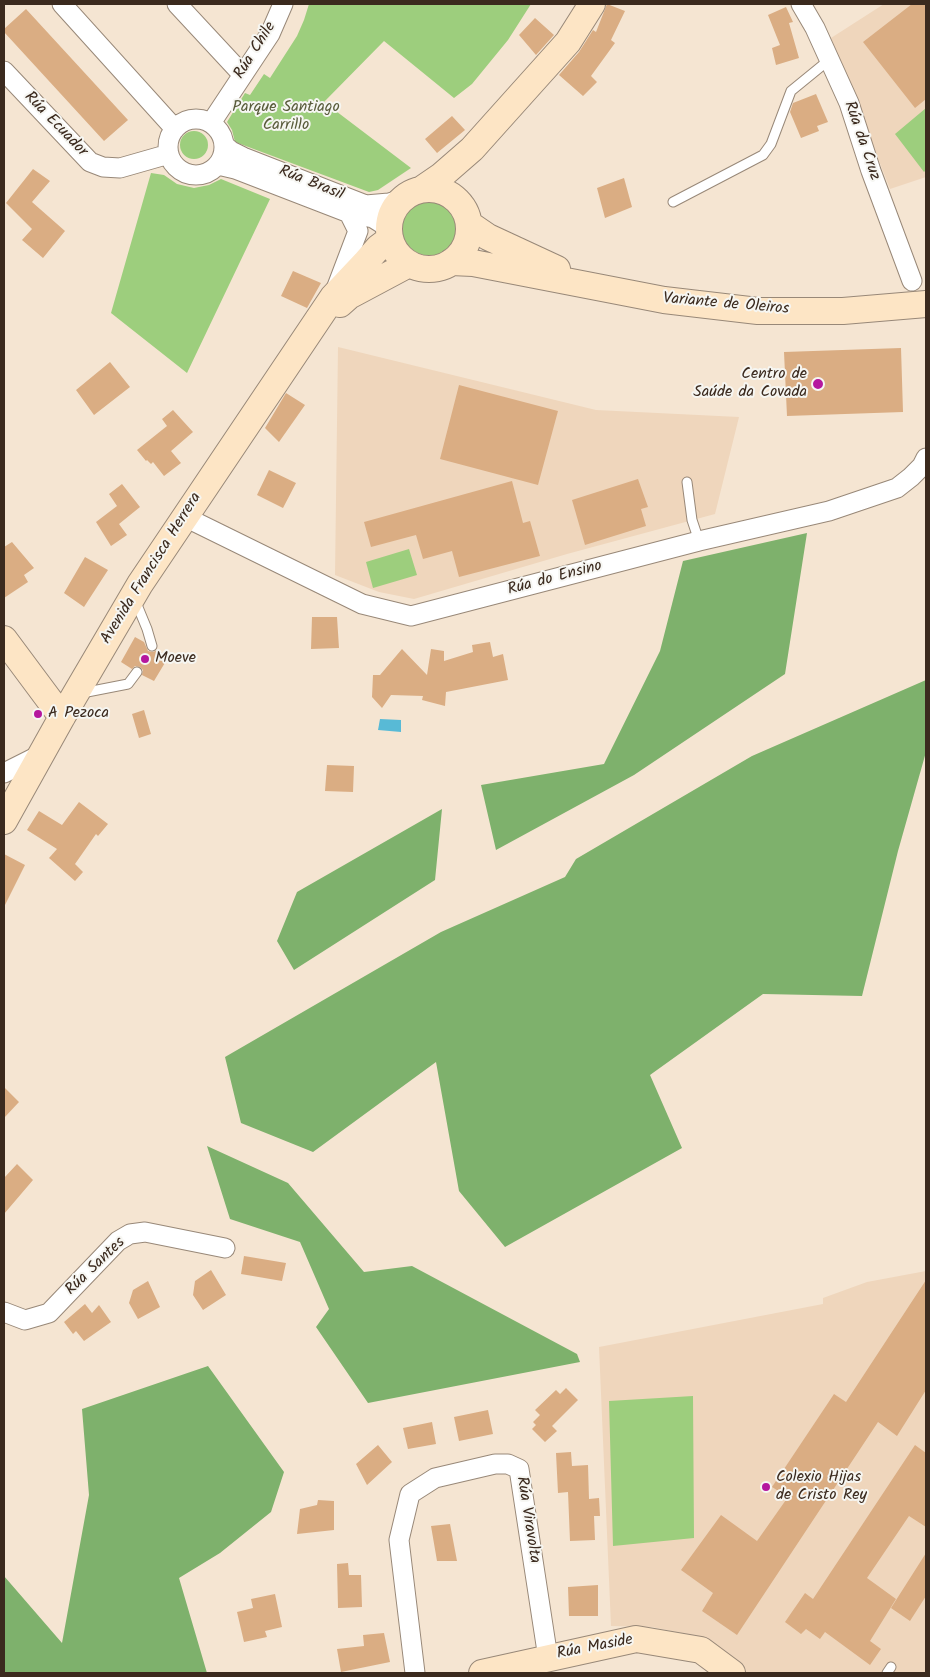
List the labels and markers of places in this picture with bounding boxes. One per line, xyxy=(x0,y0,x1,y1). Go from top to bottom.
place label: Centro de Saúde da Covada xyxy=(693,365,807,403)
marker: Centro de Saúde da Covada xyxy=(811,377,825,391)
place label: Moeve xyxy=(155,649,196,669)
marker: Moeve xyxy=(139,653,151,665)
place label: A Pezoca xyxy=(48,704,109,724)
marker: A Pezoca xyxy=(32,708,44,720)
place label: Colexio Hijas de Cristo Rey xyxy=(776,1468,867,1506)
marker: Colexio Hijas de Cristo Rey xyxy=(760,1481,772,1493)

